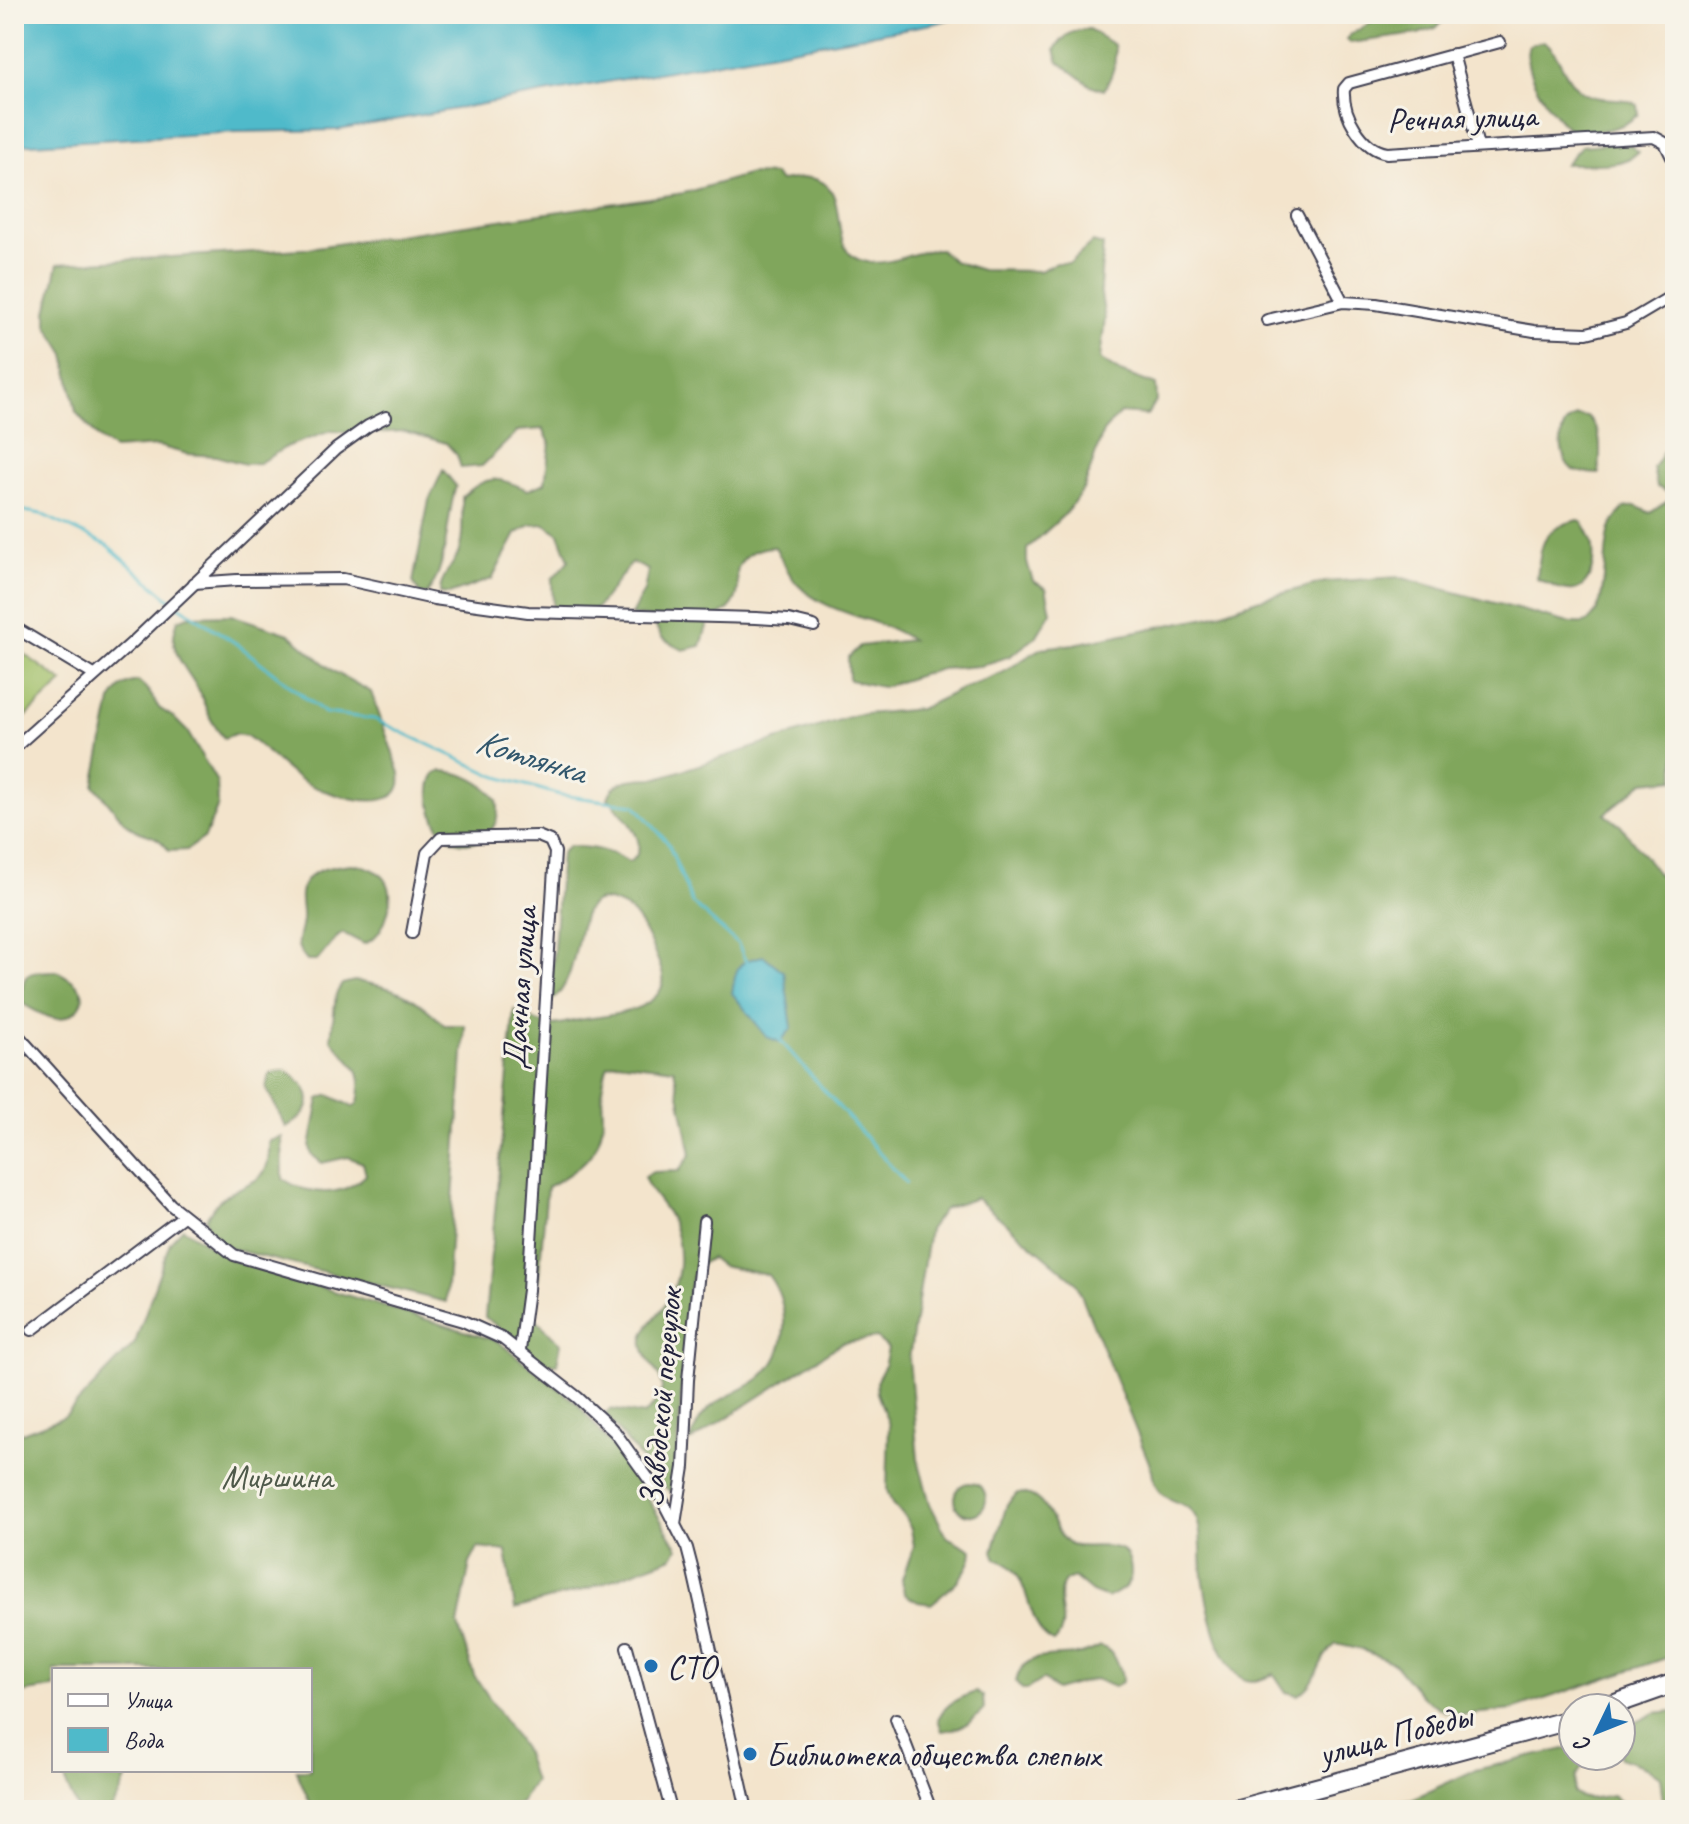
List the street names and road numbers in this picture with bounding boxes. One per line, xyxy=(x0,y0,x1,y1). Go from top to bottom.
street label: Речная улица xyxy=(1386,93,1541,142)
street label: Дачная улица xyxy=(492,902,547,1071)
street label: Заводской переулок xyxy=(629,1283,692,1510)
street label: улица Победы xyxy=(1312,1693,1479,1776)

